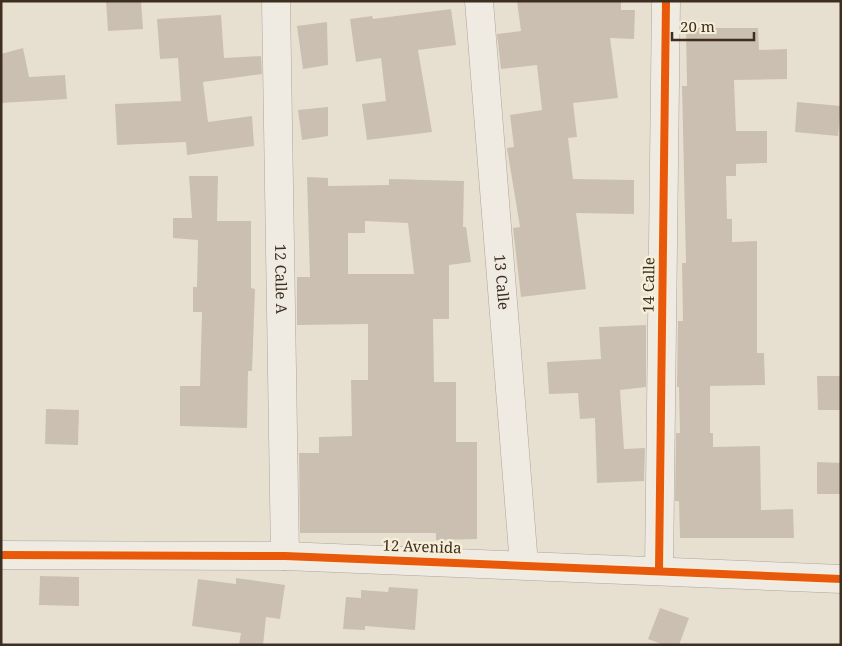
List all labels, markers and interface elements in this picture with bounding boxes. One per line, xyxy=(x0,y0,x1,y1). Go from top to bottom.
scale bar xyxy=(672,10,754,42)
text: 20 m xyxy=(680,16,715,36)
street label: 12 Calle A xyxy=(271,244,292,315)
street label: 13 Calle xyxy=(490,253,515,311)
street label: 14 Calle xyxy=(638,257,658,313)
street label: 12 Avenida xyxy=(382,535,462,557)

